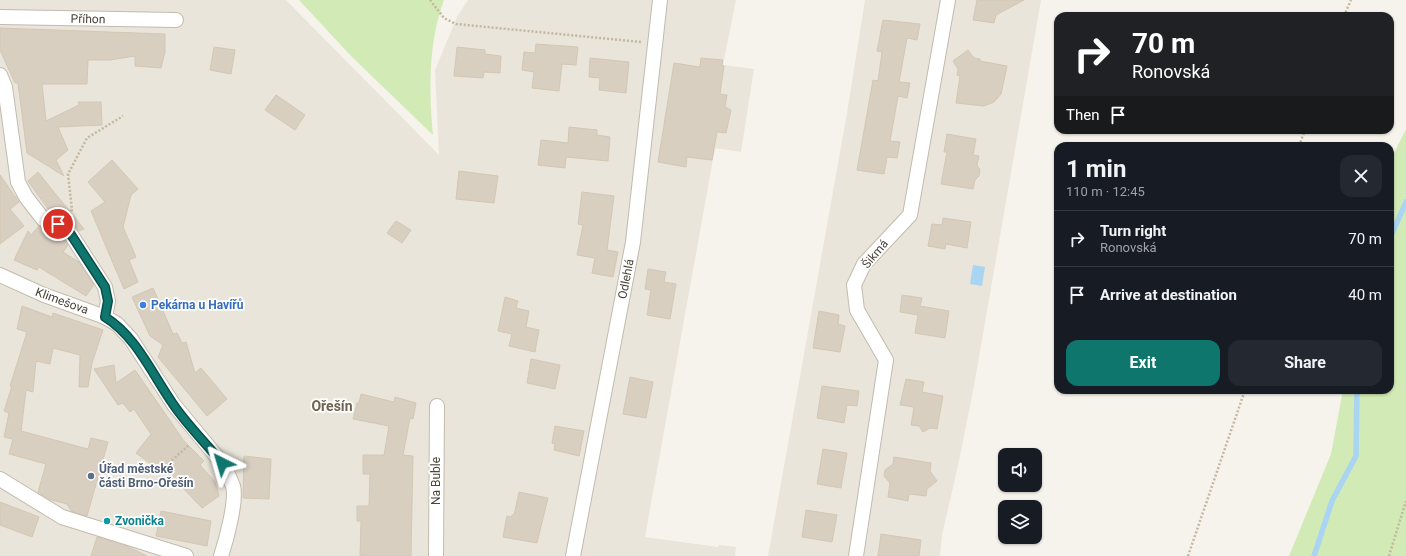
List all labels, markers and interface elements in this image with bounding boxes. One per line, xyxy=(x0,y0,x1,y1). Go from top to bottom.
street label: Příhon xyxy=(71,12,105,26)
text: 70 m xyxy=(1132,27,1195,60)
icon: right xyxy=(1066,28,1118,80)
text: Ronovská xyxy=(1132,61,1210,82)
icon: arrive xyxy=(1107,104,1129,126)
text: Then xyxy=(1066,106,1099,124)
text: 1 min xyxy=(1066,155,1126,183)
button: close xyxy=(1340,155,1382,197)
text: 110 m · 12:45 xyxy=(1066,184,1145,199)
pin xyxy=(41,207,75,241)
icon: arrive xyxy=(47,213,69,235)
text: Turn right xyxy=(1100,222,1166,240)
icon: right xyxy=(1066,228,1088,250)
text: 70 m xyxy=(1348,230,1382,248)
street label: Šikmá xyxy=(858,236,891,271)
text: Ronovská xyxy=(1100,240,1157,255)
street label: Odlehlá xyxy=(615,258,637,300)
icon: arrive xyxy=(1066,284,1088,306)
street label: Klimešova xyxy=(34,285,90,317)
text: Arrive at destination xyxy=(1100,286,1237,304)
text: 40 m xyxy=(1348,286,1382,304)
place label: Pekárna u Havířů xyxy=(151,298,244,312)
marker: Pekárna u Havířů xyxy=(138,300,148,310)
button: Exit xyxy=(1066,340,1220,386)
button: Share xyxy=(1228,340,1382,386)
district label: Ořešín xyxy=(311,398,353,414)
position arrow xyxy=(201,442,243,484)
map controls xyxy=(998,448,1042,544)
button: sound xyxy=(998,448,1042,492)
street label: Na Buble xyxy=(429,457,443,505)
place label: Úřad městské části Brno-Ořešín xyxy=(99,461,194,490)
marker: Úřad městské části Brno-Ořešín xyxy=(86,471,96,481)
button: layers xyxy=(998,500,1042,544)
place label: Zvonička xyxy=(115,514,164,528)
marker: Zvonička xyxy=(102,516,112,526)

